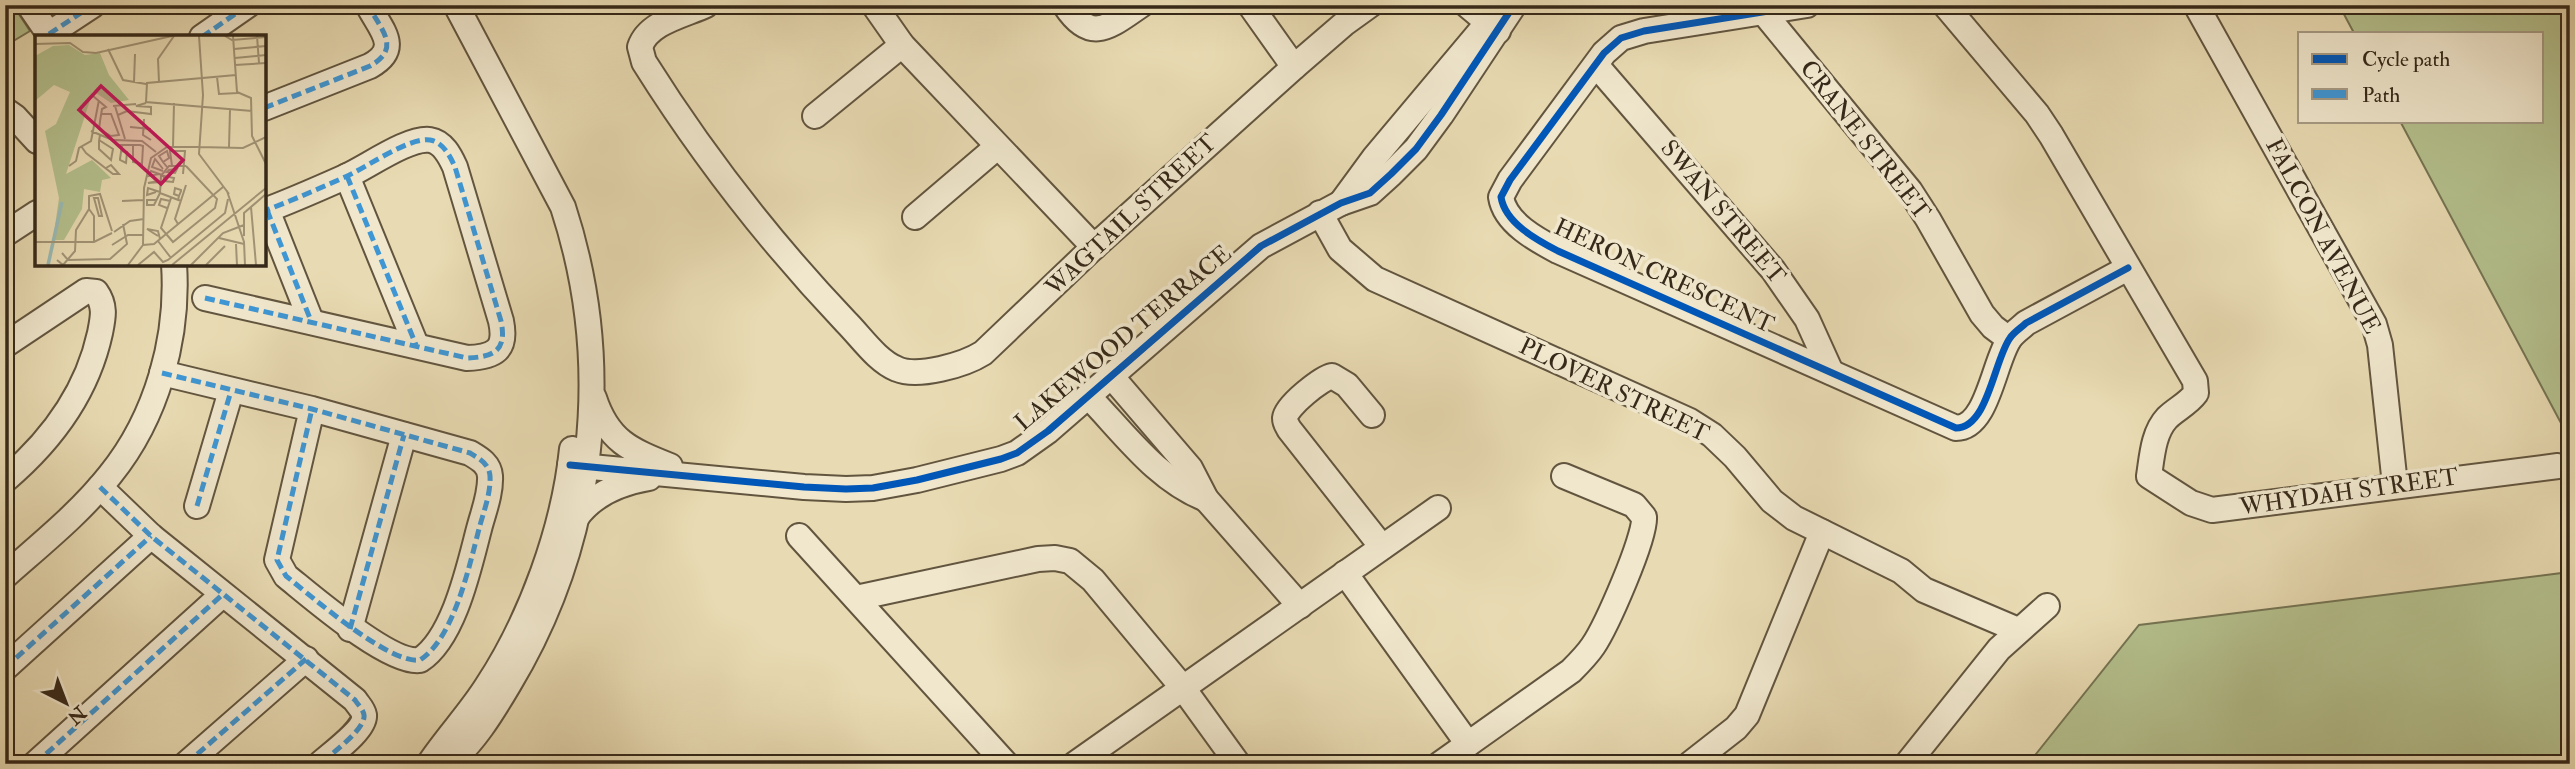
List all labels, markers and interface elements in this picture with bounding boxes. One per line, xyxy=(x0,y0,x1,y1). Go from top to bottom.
legend xyxy=(2298,32,2544,122)
inset map xyxy=(35,35,266,266)
text: Cycle path xyxy=(2362,46,2450,73)
street label: CRANE STREET xyxy=(1793,54,1937,226)
text: Path xyxy=(2362,82,2400,109)
street label: WAGTAIL STREET xyxy=(1038,127,1223,303)
street label: SWAN STREET xyxy=(1654,133,1793,291)
street label: FALCON AVENUE xyxy=(2258,133,2388,339)
street label: HERON CRESCENT xyxy=(1549,211,1779,341)
street label: LAKEWOOD TERRACE xyxy=(1008,238,1238,438)
street label: PLOVER STREET xyxy=(1514,331,1714,449)
street label: WHYDAH STREET xyxy=(2237,461,2461,523)
north arrow xyxy=(32,668,102,738)
text: N xyxy=(62,700,92,730)

